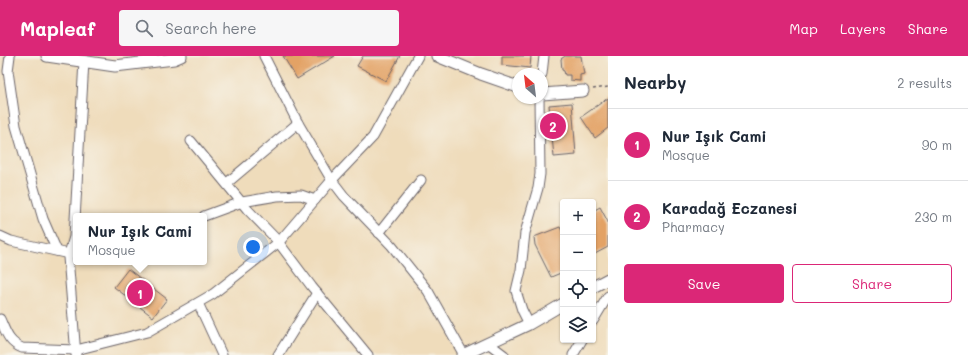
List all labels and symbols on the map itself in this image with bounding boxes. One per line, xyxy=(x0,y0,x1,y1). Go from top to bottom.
north arrow xyxy=(512,68,548,104)
pin: 2 xyxy=(540,111,566,141)
your location xyxy=(243,237,263,257)
pin: 1 xyxy=(127,278,153,308)

